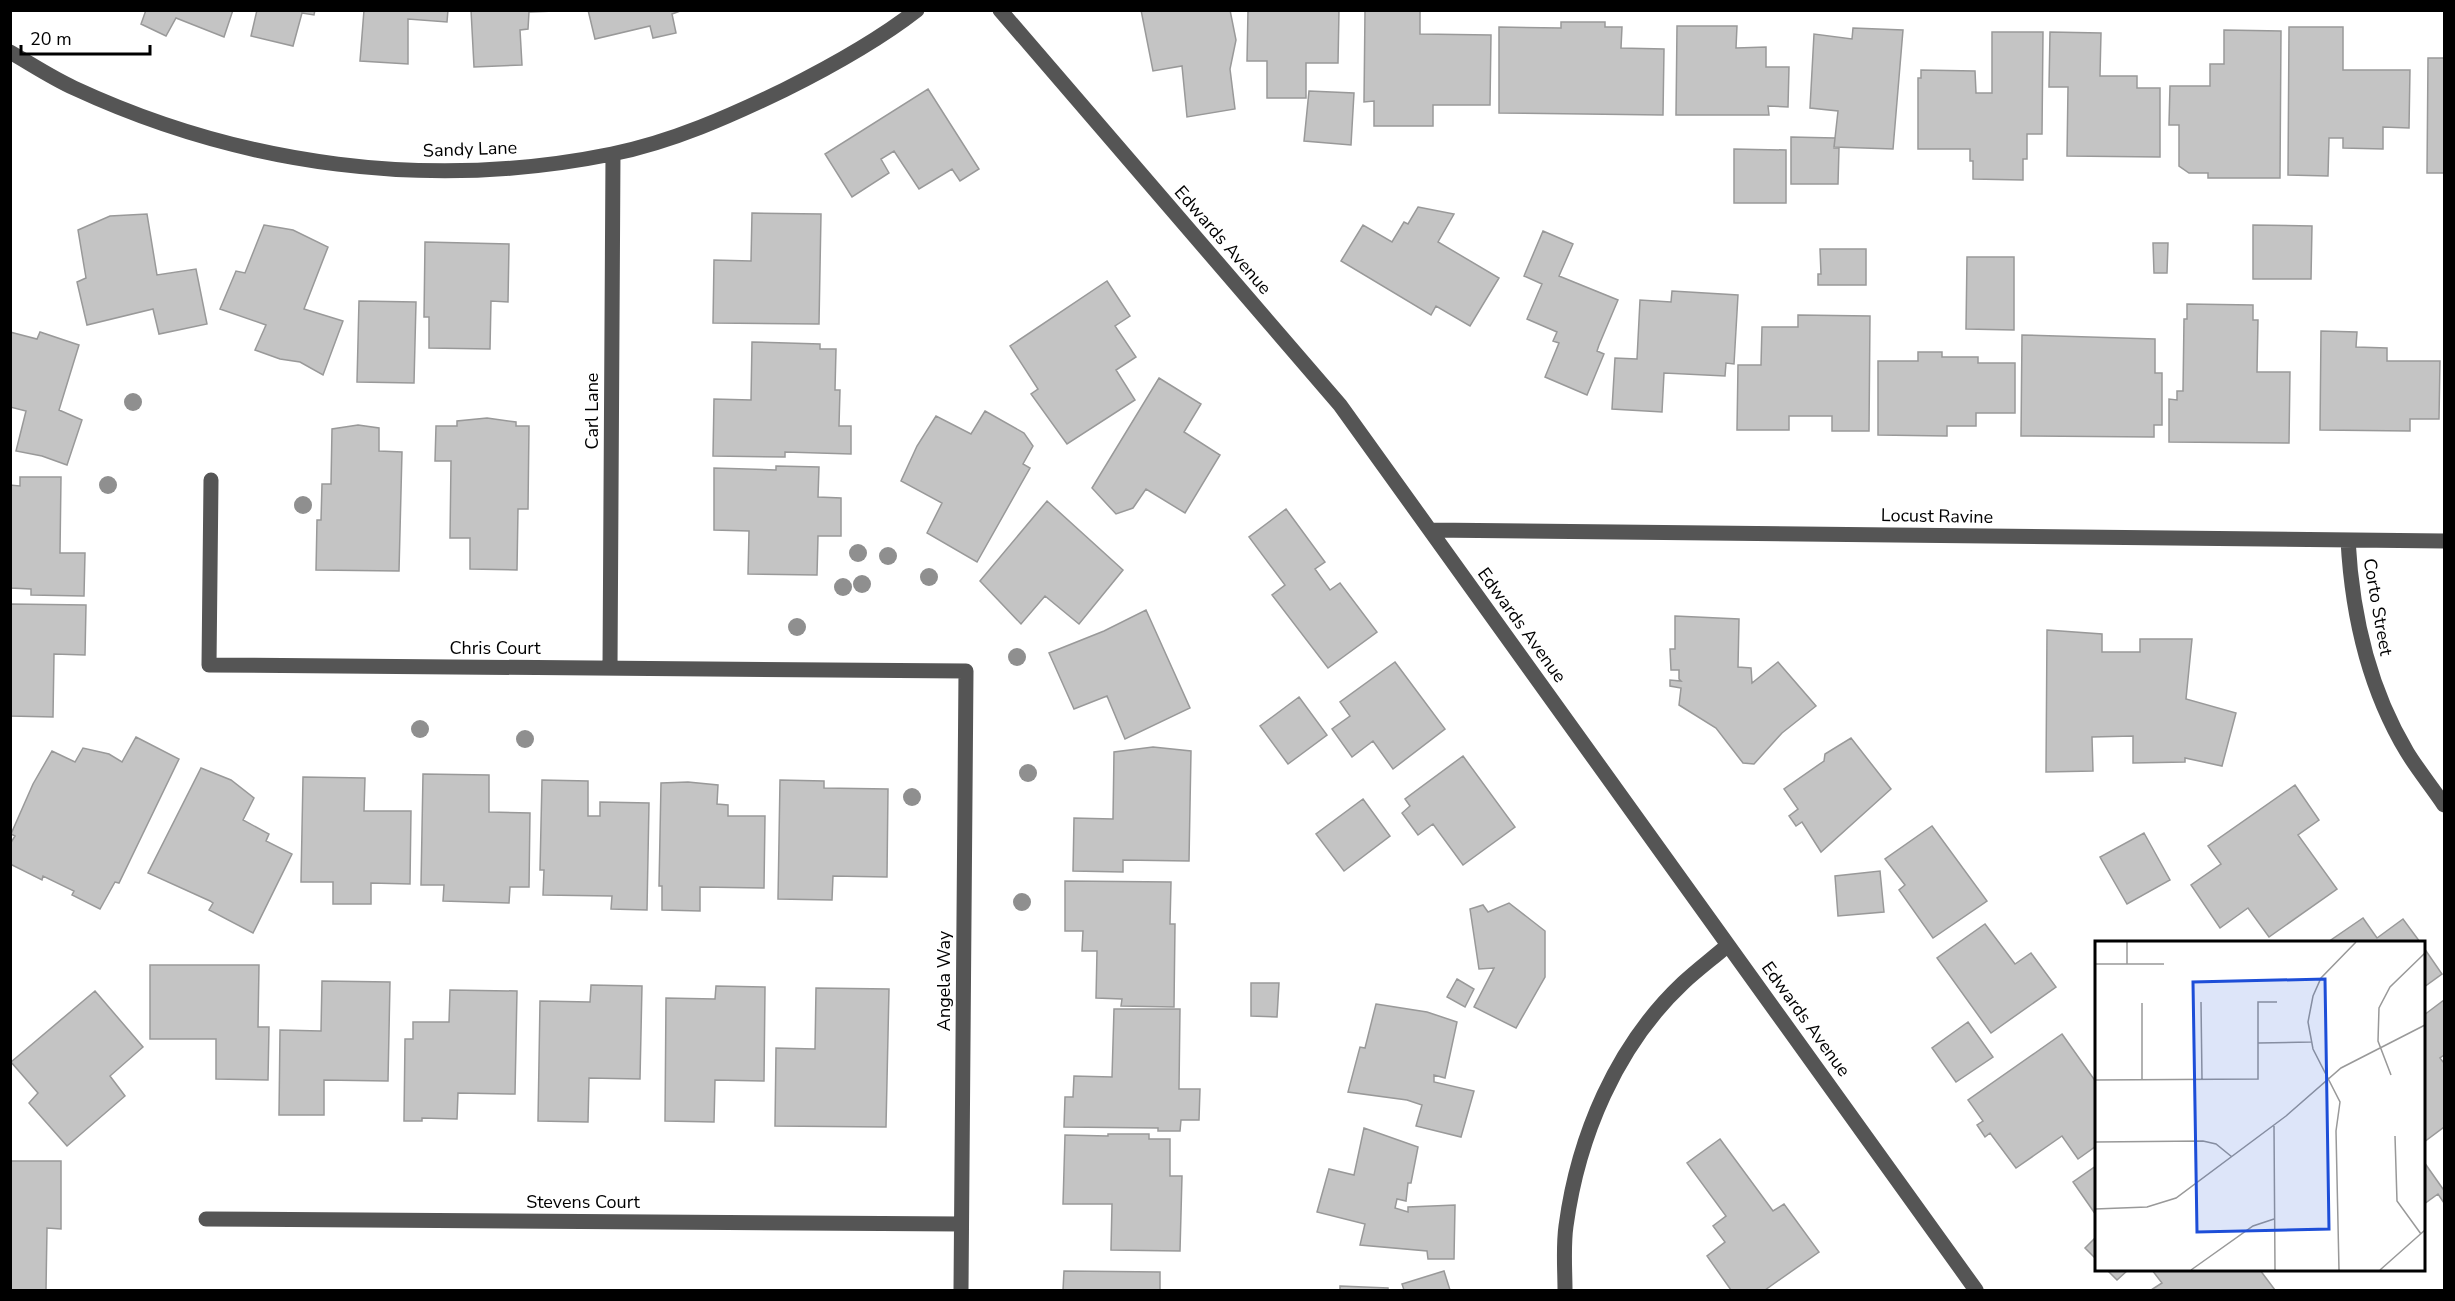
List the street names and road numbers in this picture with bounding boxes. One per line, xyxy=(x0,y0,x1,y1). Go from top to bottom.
street label: Sandy Lane xyxy=(422,135,518,163)
street label: Edwards Avenue xyxy=(1169,181,1277,299)
street label: Carl Lane xyxy=(580,373,604,449)
street label: Locust Ravine xyxy=(1881,503,1993,529)
street label: Corto Street xyxy=(2358,556,2398,658)
street label: Edwards Avenue xyxy=(1472,563,1572,687)
street label: Chris Court xyxy=(449,636,541,660)
street label: Angela Way xyxy=(932,930,956,1031)
street label: Edwards Avenue xyxy=(1756,957,1856,1081)
street label: Stevens Court xyxy=(526,1190,641,1214)

